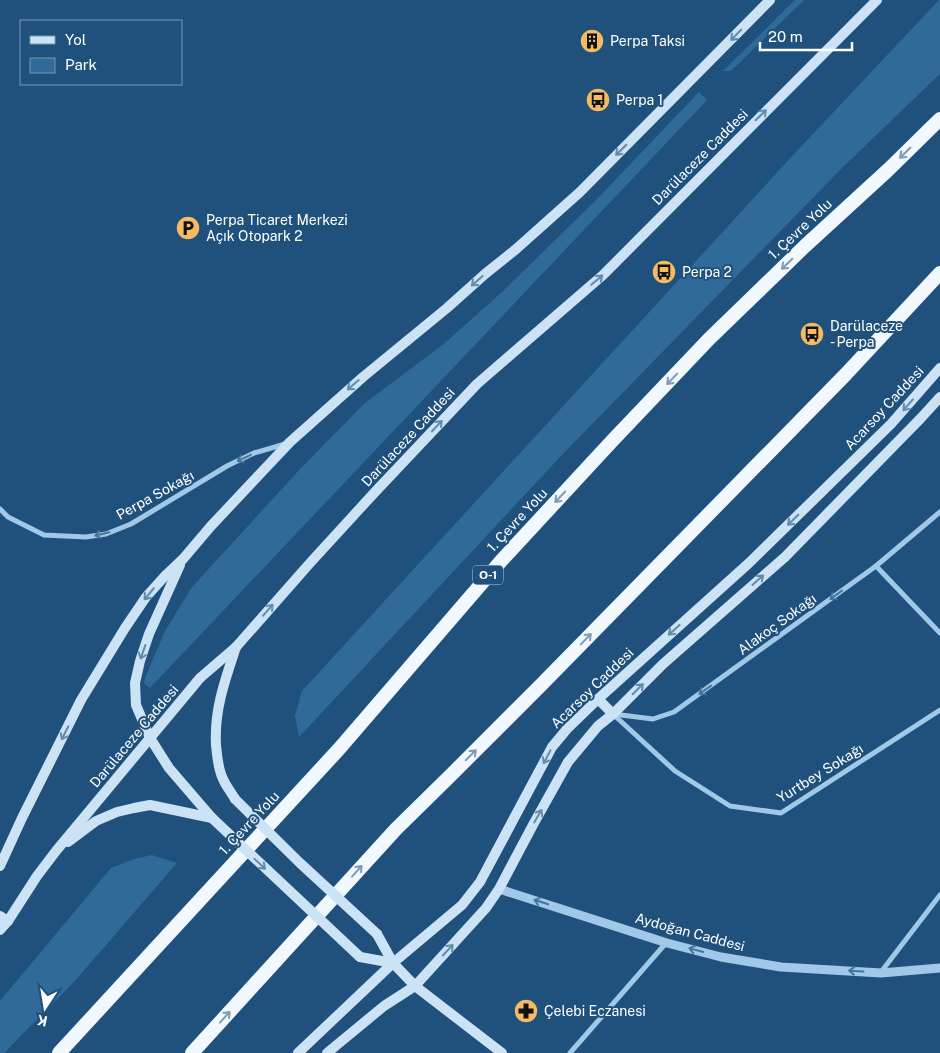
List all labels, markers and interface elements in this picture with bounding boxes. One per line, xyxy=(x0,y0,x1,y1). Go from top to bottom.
legend xyxy=(20,20,182,85)
scale bar xyxy=(760,20,852,52)
building icon: Perpa Taksi xyxy=(579,28,605,54)
text: 20 m xyxy=(768,28,803,45)
one-way arrow xyxy=(730,29,742,41)
text: Yol xyxy=(65,31,86,48)
place label: Perpa Taksi xyxy=(610,33,685,49)
text: Park xyxy=(65,56,97,73)
bus stop icon: Perpa 1 xyxy=(585,87,611,113)
place label: Perpa 1 xyxy=(616,92,663,108)
street label: Darülaceze Caddesi xyxy=(649,106,751,208)
one-way arrow xyxy=(755,109,767,121)
one-way arrow xyxy=(615,144,628,156)
one-way arrow xyxy=(899,147,911,159)
street label: 1. Çevre Yolu xyxy=(765,196,835,262)
place label: Perpa Ticaret Merkezi Açık Otopark 2 xyxy=(206,212,348,244)
parking icon: Perpa Ticaret Merkezi Açık Otopark 2 xyxy=(175,215,201,241)
one-way arrow xyxy=(780,258,793,270)
bus stop icon: Perpa 2 xyxy=(651,259,677,285)
place label: Perpa 2 xyxy=(682,264,732,280)
one-way arrow xyxy=(590,274,603,285)
one-way arrow xyxy=(471,275,484,287)
place label: Darülaceze - Perpa xyxy=(830,318,903,350)
bus stop icon: Darülaceze - Perpa xyxy=(799,321,825,347)
street label: Acarsoy Caddesi xyxy=(841,363,927,453)
one-way arrow xyxy=(666,372,678,385)
one-way arrow xyxy=(346,380,359,391)
street label: Darülaceze Caddesi xyxy=(358,384,458,490)
one-way arrow xyxy=(902,398,914,411)
one-way arrow xyxy=(431,420,443,432)
one-way arrow xyxy=(237,453,252,463)
street label: Perpa Sokağı xyxy=(113,467,197,523)
street label: 1. Çevre Yolu xyxy=(484,485,550,555)
one-way arrow xyxy=(554,490,566,503)
one-way arrow xyxy=(787,514,800,526)
one-way arrow xyxy=(94,530,110,539)
road number: O-1 xyxy=(473,566,503,584)
one-way arrow xyxy=(752,574,765,586)
one-way arrow xyxy=(143,588,154,601)
street label: Alakoç Sokağı xyxy=(735,590,819,658)
one-way arrow xyxy=(829,590,843,600)
one-way arrow xyxy=(263,604,274,617)
one-way arrow xyxy=(668,624,681,636)
one-way arrow xyxy=(579,634,591,646)
one-way arrow xyxy=(138,644,147,660)
street label: Acarsoy Caddesi xyxy=(547,645,637,731)
street label: Darülaceze Caddesi xyxy=(86,682,182,790)
one-way arrow xyxy=(631,683,644,695)
one-way arrow xyxy=(698,685,712,695)
one-way arrow xyxy=(60,725,69,740)
street label: Yurtbey Sokağı xyxy=(774,740,866,806)
one-way arrow xyxy=(465,749,477,761)
one-way arrow xyxy=(542,749,552,764)
street label: 1. Çevre Yolu xyxy=(216,788,282,858)
one-way arrow xyxy=(533,808,543,823)
one-way arrow xyxy=(254,858,266,870)
one-way arrow xyxy=(352,864,363,877)
one-way arrow xyxy=(533,897,549,907)
street label: Aydoğan Caddesi xyxy=(633,910,747,954)
one-way arrow xyxy=(442,943,454,956)
one-way arrow xyxy=(688,945,704,955)
one-way arrow xyxy=(849,967,865,976)
north arrow xyxy=(20,983,70,1033)
pharmacy icon: Çelebi Eczanesi xyxy=(513,998,539,1024)
place label: Çelebi Eczanesi xyxy=(544,1003,646,1019)
one-way arrow xyxy=(219,1010,230,1023)
text: K xyxy=(36,1012,49,1030)

